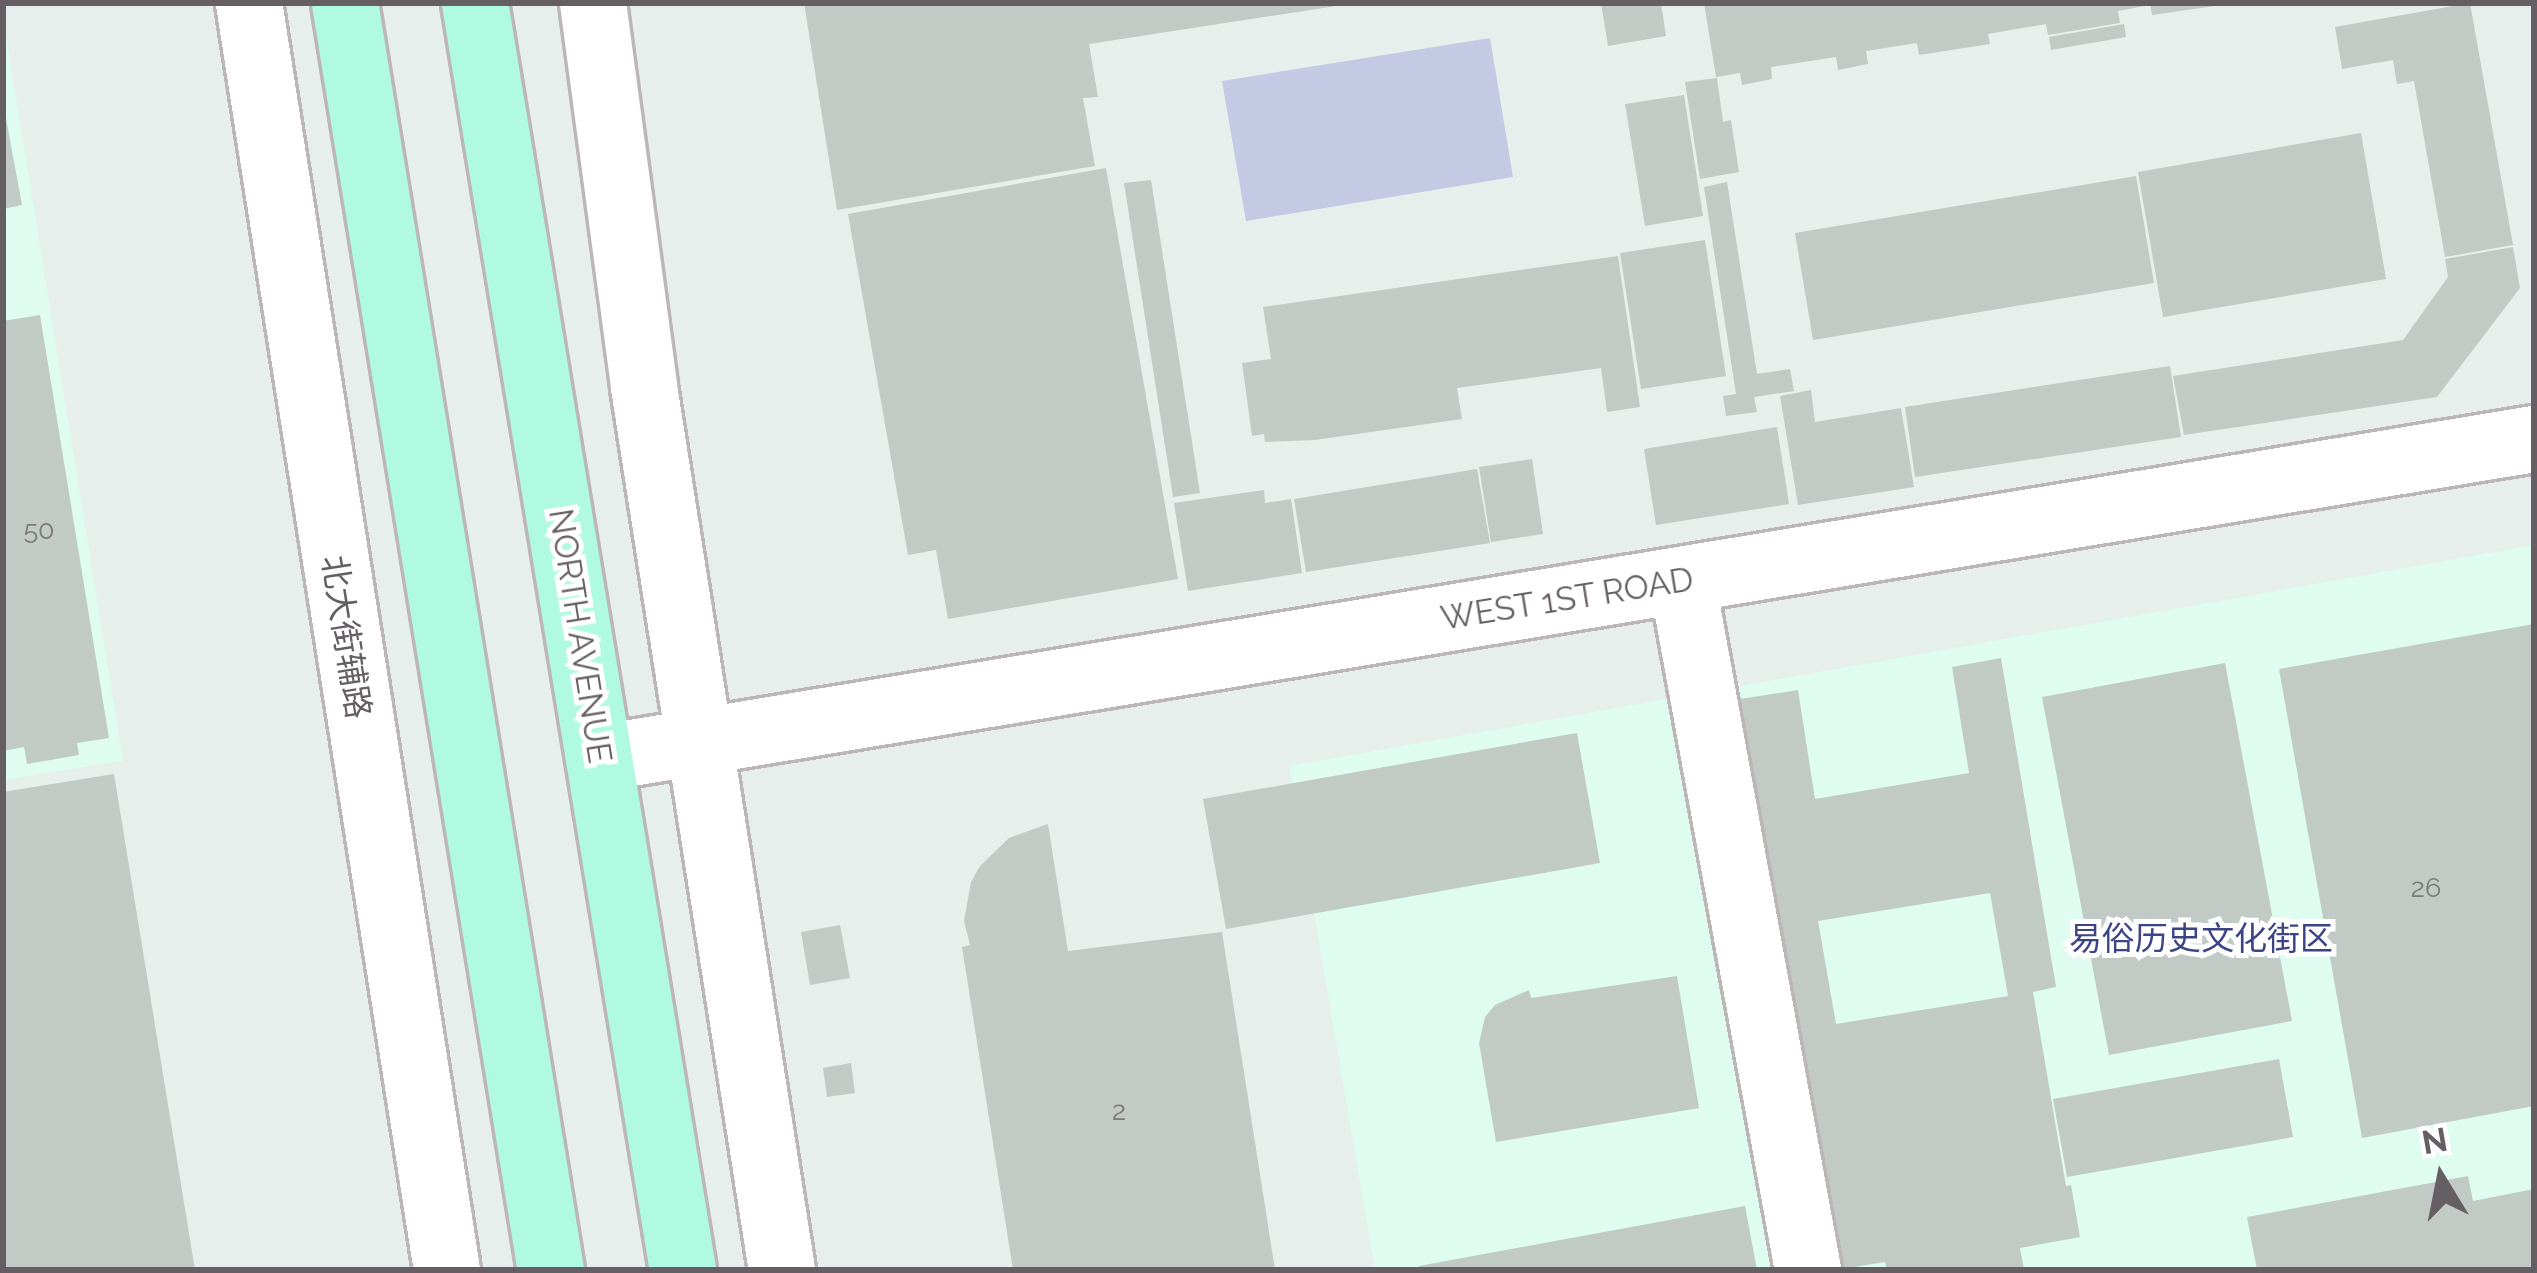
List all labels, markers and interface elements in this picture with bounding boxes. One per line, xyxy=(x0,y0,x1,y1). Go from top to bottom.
street label: NORTH AVENUE xyxy=(540,506,620,766)
house number: 50 xyxy=(23,514,55,546)
street label: 北大街辅路 xyxy=(314,552,378,722)
street label: WEST 1ST ROAD xyxy=(1437,559,1697,639)
house number: 26 xyxy=(2411,872,2441,904)
park label: 易俗历史文化街区 xyxy=(2069,919,2333,959)
house number: 2 xyxy=(1112,1095,1126,1127)
north arrow xyxy=(2381,1117,2501,1237)
text: N xyxy=(2419,1120,2450,1162)

